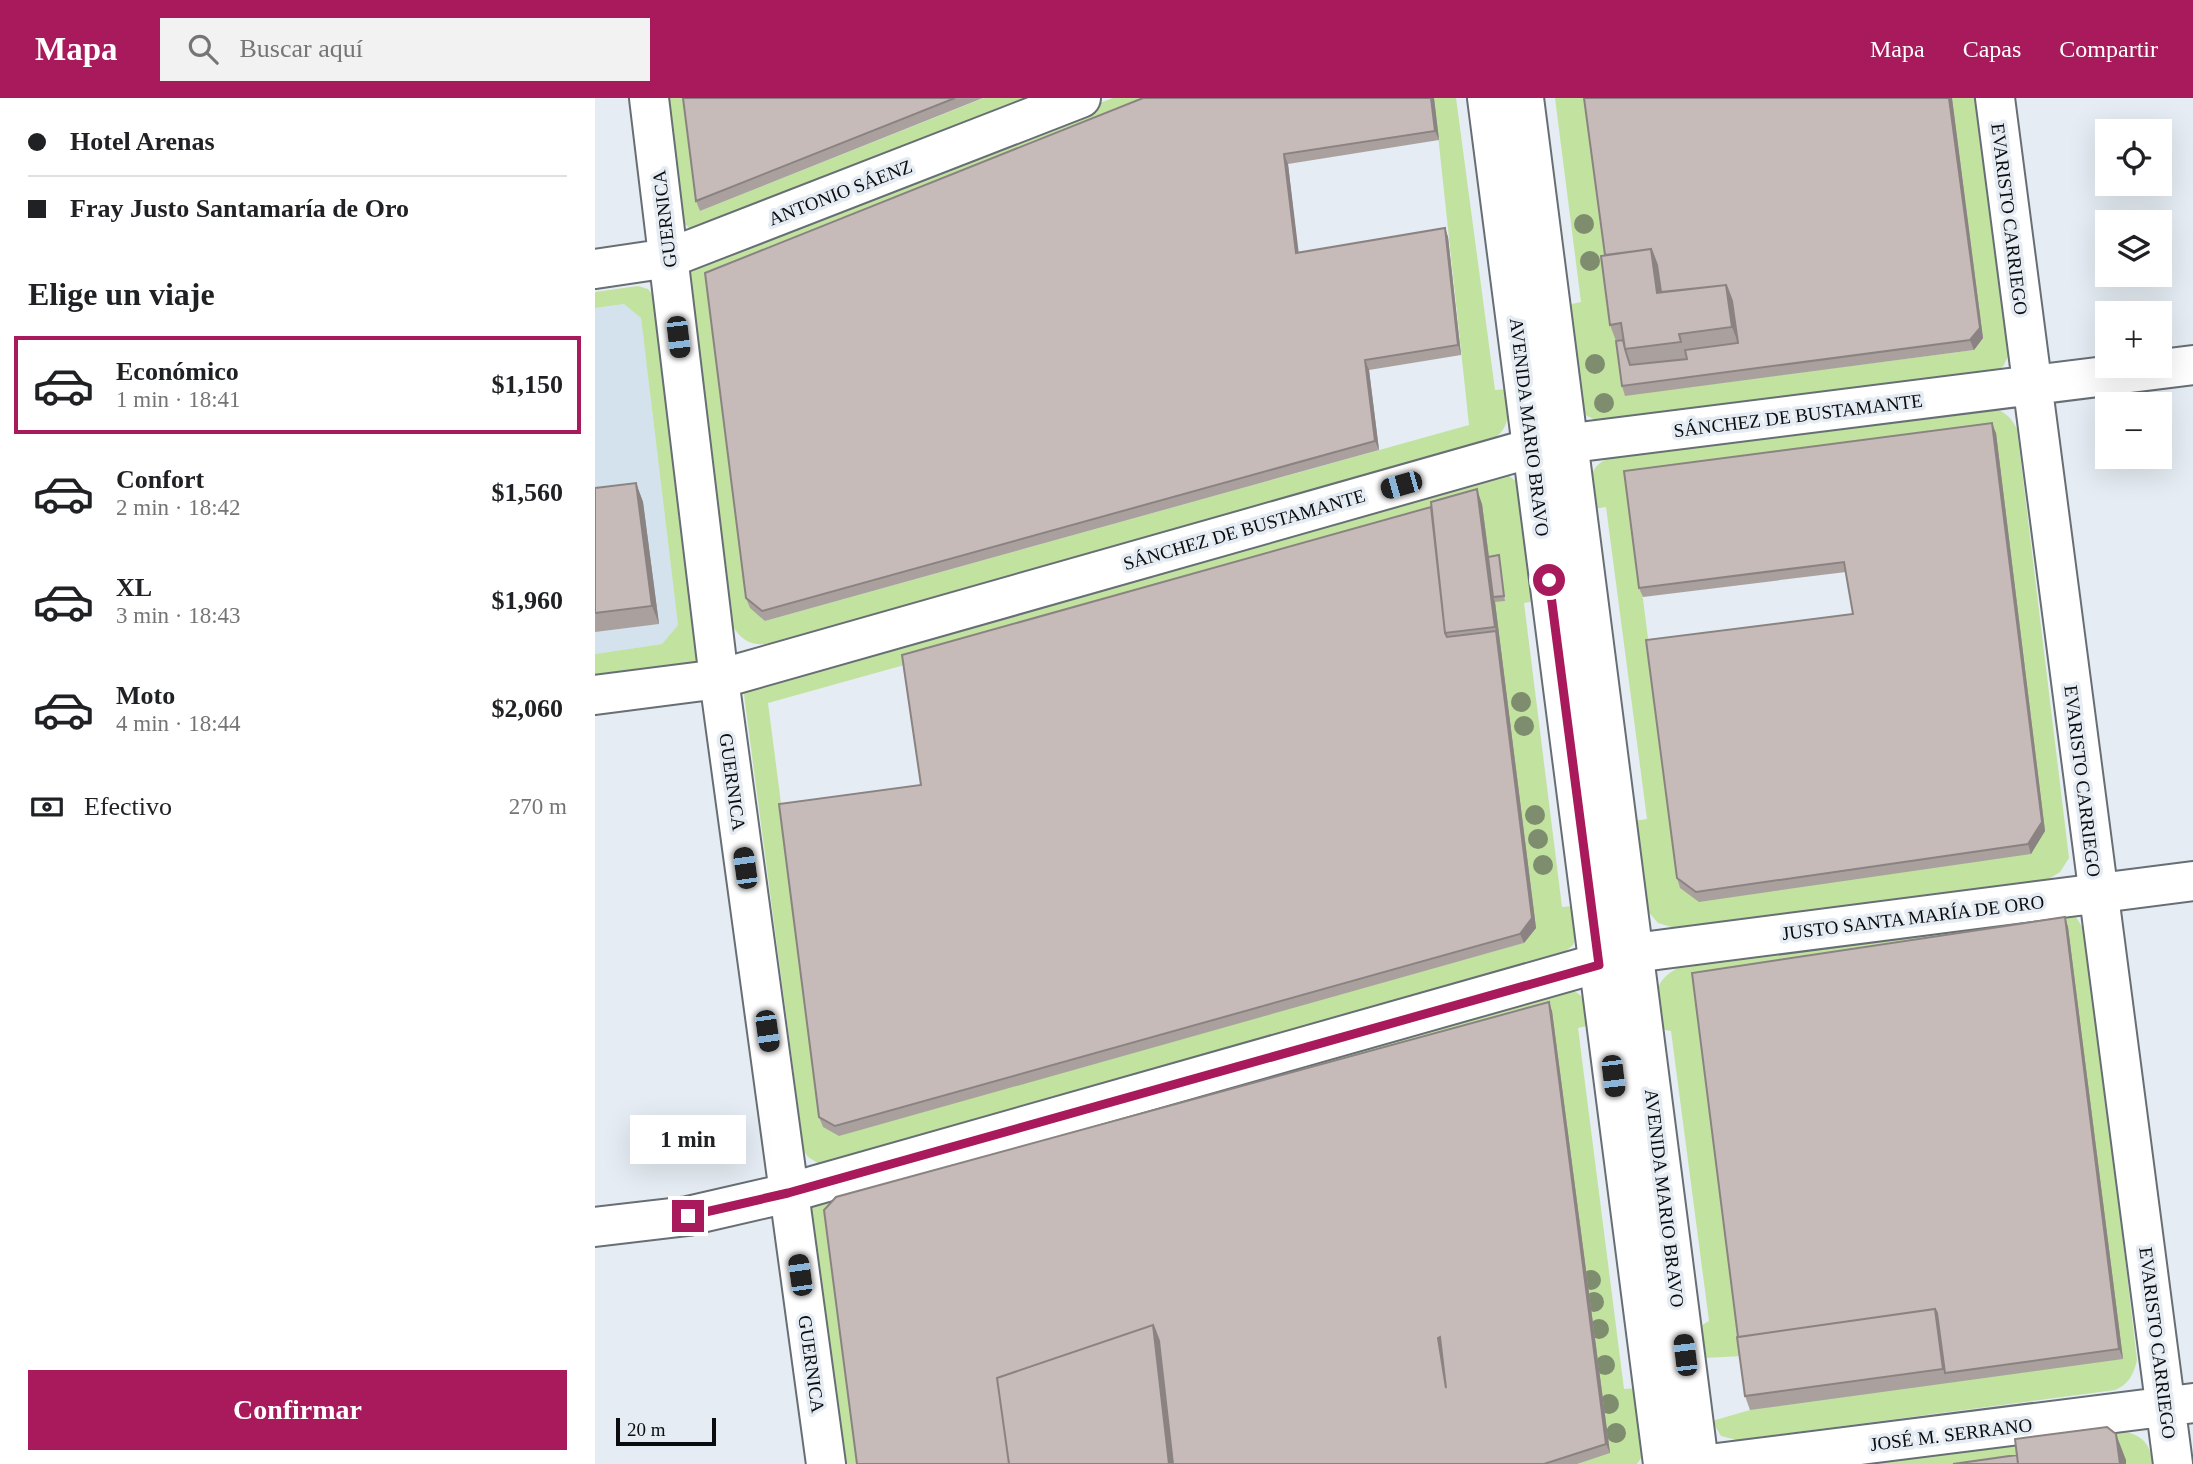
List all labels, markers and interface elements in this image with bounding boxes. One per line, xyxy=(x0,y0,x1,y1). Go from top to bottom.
search box xyxy=(160,18,650,81)
icon: search xyxy=(184,30,222,68)
text: Mapa xyxy=(35,31,118,67)
text: Buscar aquí xyxy=(240,34,363,63)
text: Mapa xyxy=(1870,36,1925,62)
text: Capas xyxy=(1963,36,2021,62)
text: Compartir xyxy=(2059,36,2158,62)
map controls xyxy=(2095,119,2172,469)
button: locate xyxy=(2095,119,2172,196)
street label: EVARISTO CARRIEGO xyxy=(1987,122,2032,316)
text: Hotel Arenas xyxy=(70,127,215,156)
street label: ANTONIO SÁENZ xyxy=(765,155,915,230)
street label: GUERNICA xyxy=(648,169,681,269)
text: Fray Justo Santamaría de Oro xyxy=(70,194,409,223)
button: layers xyxy=(2095,210,2172,287)
text: Elige un viaje xyxy=(28,276,215,312)
button: + xyxy=(2095,301,2172,378)
car xyxy=(666,315,691,359)
street label: AVENIDA MARIO BRAVO xyxy=(1506,317,1553,537)
icon: car xyxy=(32,354,95,417)
text: Económico xyxy=(116,357,239,386)
text: $1,150 xyxy=(492,370,563,399)
text: 1 min · 18:41 xyxy=(116,387,241,412)
street label: SÁNCHEZ DE BUSTAMANTE xyxy=(1672,390,1924,441)
button: − xyxy=(2095,392,2172,469)
icon: car xyxy=(32,462,95,525)
text: Confort xyxy=(116,465,204,494)
car xyxy=(1378,469,1425,501)
text: $1,560 xyxy=(492,478,563,507)
street label: SÁNCHEZ DE BUSTAMANTE xyxy=(1121,485,1368,574)
text: 2 min · 18:42 xyxy=(116,495,241,520)
route start xyxy=(1533,564,1565,596)
icon: car xyxy=(32,570,95,633)
text: XL xyxy=(116,573,152,602)
text: $1,960 xyxy=(492,586,563,615)
text: 3 min · 18:43 xyxy=(116,603,241,628)
icon: car xyxy=(32,678,95,741)
text: Moto xyxy=(116,681,175,710)
street label: EVARISTO CARRIEGO xyxy=(2060,684,2105,878)
text: $2,060 xyxy=(492,694,563,723)
text: 4 min · 18:44 xyxy=(116,711,241,736)
street label: GUERNICA xyxy=(715,732,750,832)
icon: cash xyxy=(28,788,66,826)
text: Efectivo xyxy=(84,792,172,821)
text: 270 m xyxy=(509,794,567,819)
car xyxy=(732,846,759,890)
street label: JUSTO SANTA MARÍA DE ORO xyxy=(1781,891,2045,944)
car xyxy=(754,1009,781,1053)
car xyxy=(1601,1054,1626,1098)
street label: AVENIDA MARIO BRAVO xyxy=(1641,1088,1688,1308)
callout: 1 min xyxy=(630,1114,746,1164)
text: 1 min xyxy=(660,1127,716,1152)
route end xyxy=(672,1200,704,1232)
street label: EVARISTO CARRIEGO xyxy=(2135,1246,2180,1440)
car xyxy=(787,1253,814,1297)
street label: GUERNICA xyxy=(794,1314,829,1414)
car xyxy=(1673,1333,1698,1377)
button: Confirmar xyxy=(28,1370,567,1450)
street label: JOSÉ M. SERRANO xyxy=(1869,1414,2033,1455)
scale bar xyxy=(616,1415,716,1447)
text: 20 m xyxy=(627,1419,666,1440)

